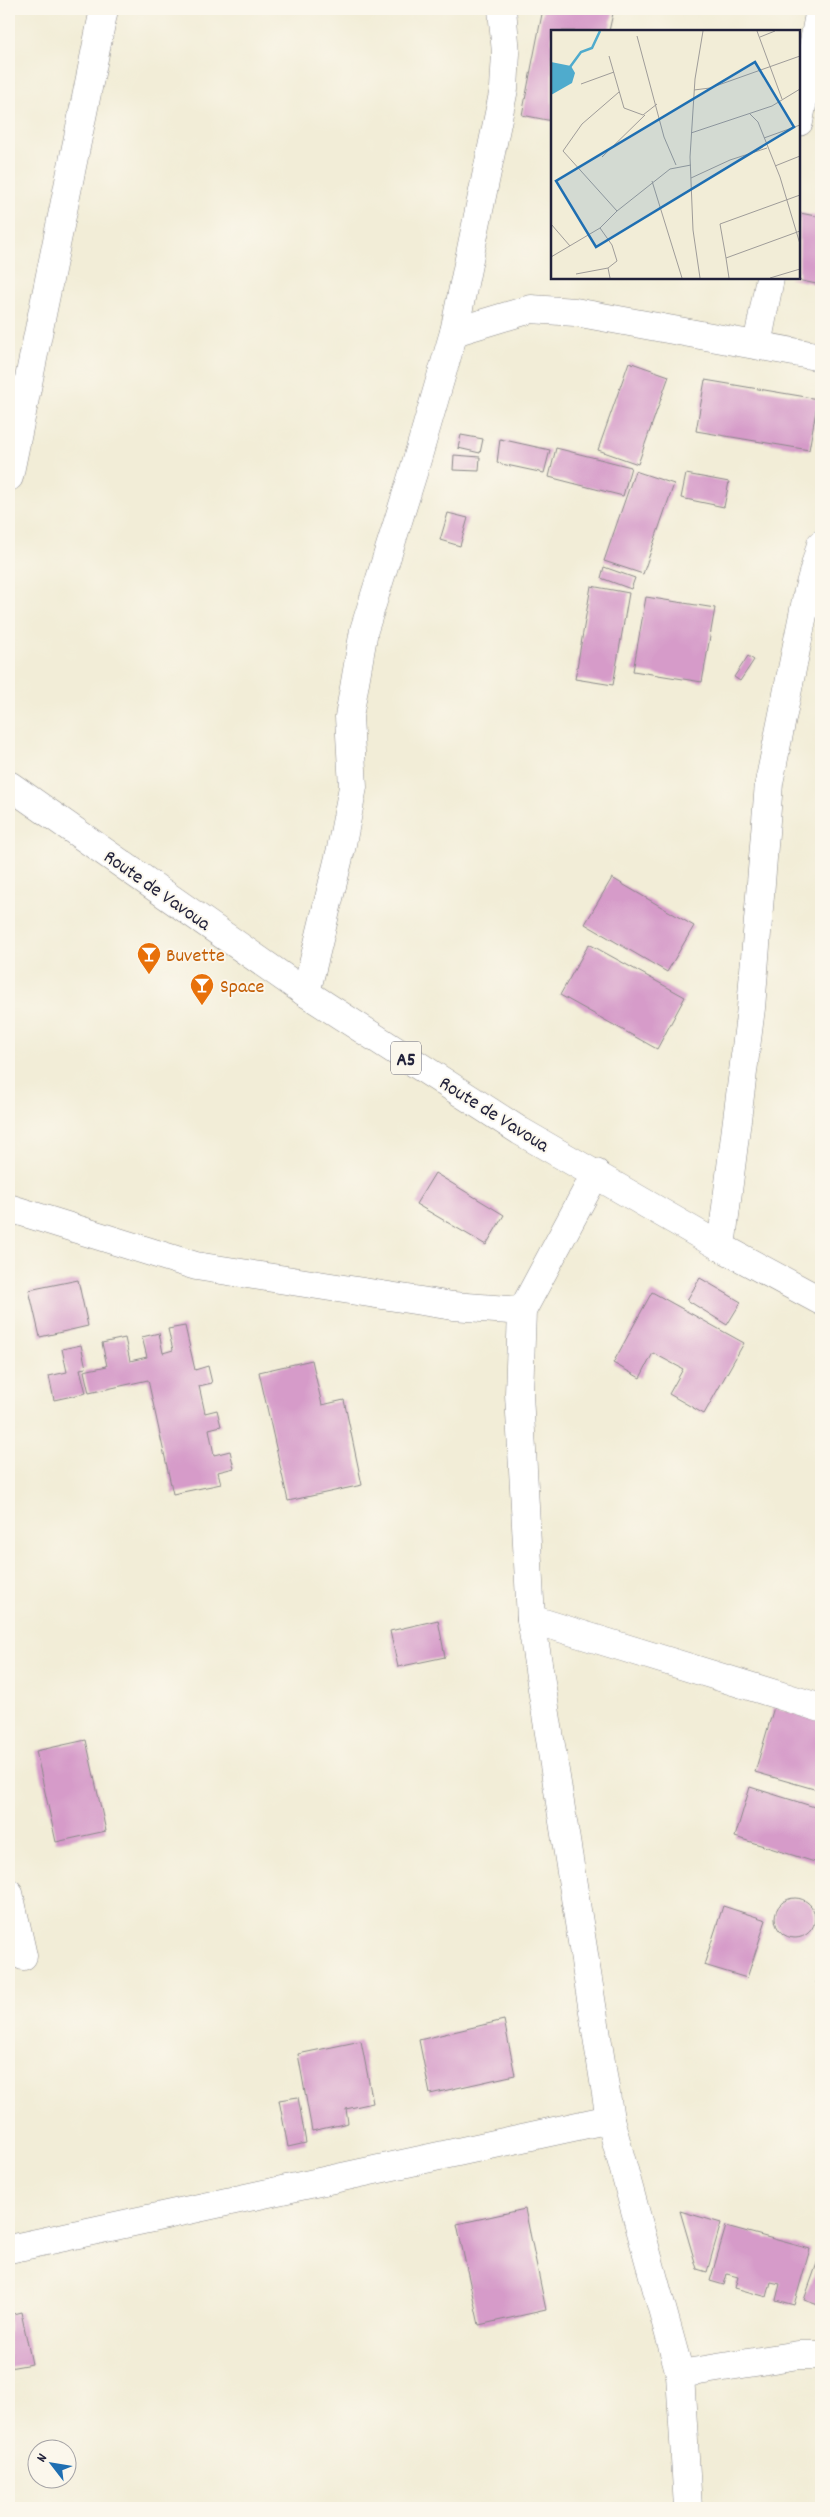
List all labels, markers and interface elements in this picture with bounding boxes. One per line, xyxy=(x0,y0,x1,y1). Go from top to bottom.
inset map xyxy=(551,30,800,279)
street label: Route de Vavoua xyxy=(97,844,216,939)
bar icon: Buvette xyxy=(136,941,162,975)
place label: Buvette xyxy=(166,943,225,971)
bar icon: Space xyxy=(189,972,215,1006)
place label: Space xyxy=(220,974,264,1002)
road number: A5 xyxy=(391,1042,421,1074)
street label: Route de Vavoua xyxy=(433,1071,554,1161)
north arrow xyxy=(28,2440,78,2490)
text: N xyxy=(32,2450,53,2466)

